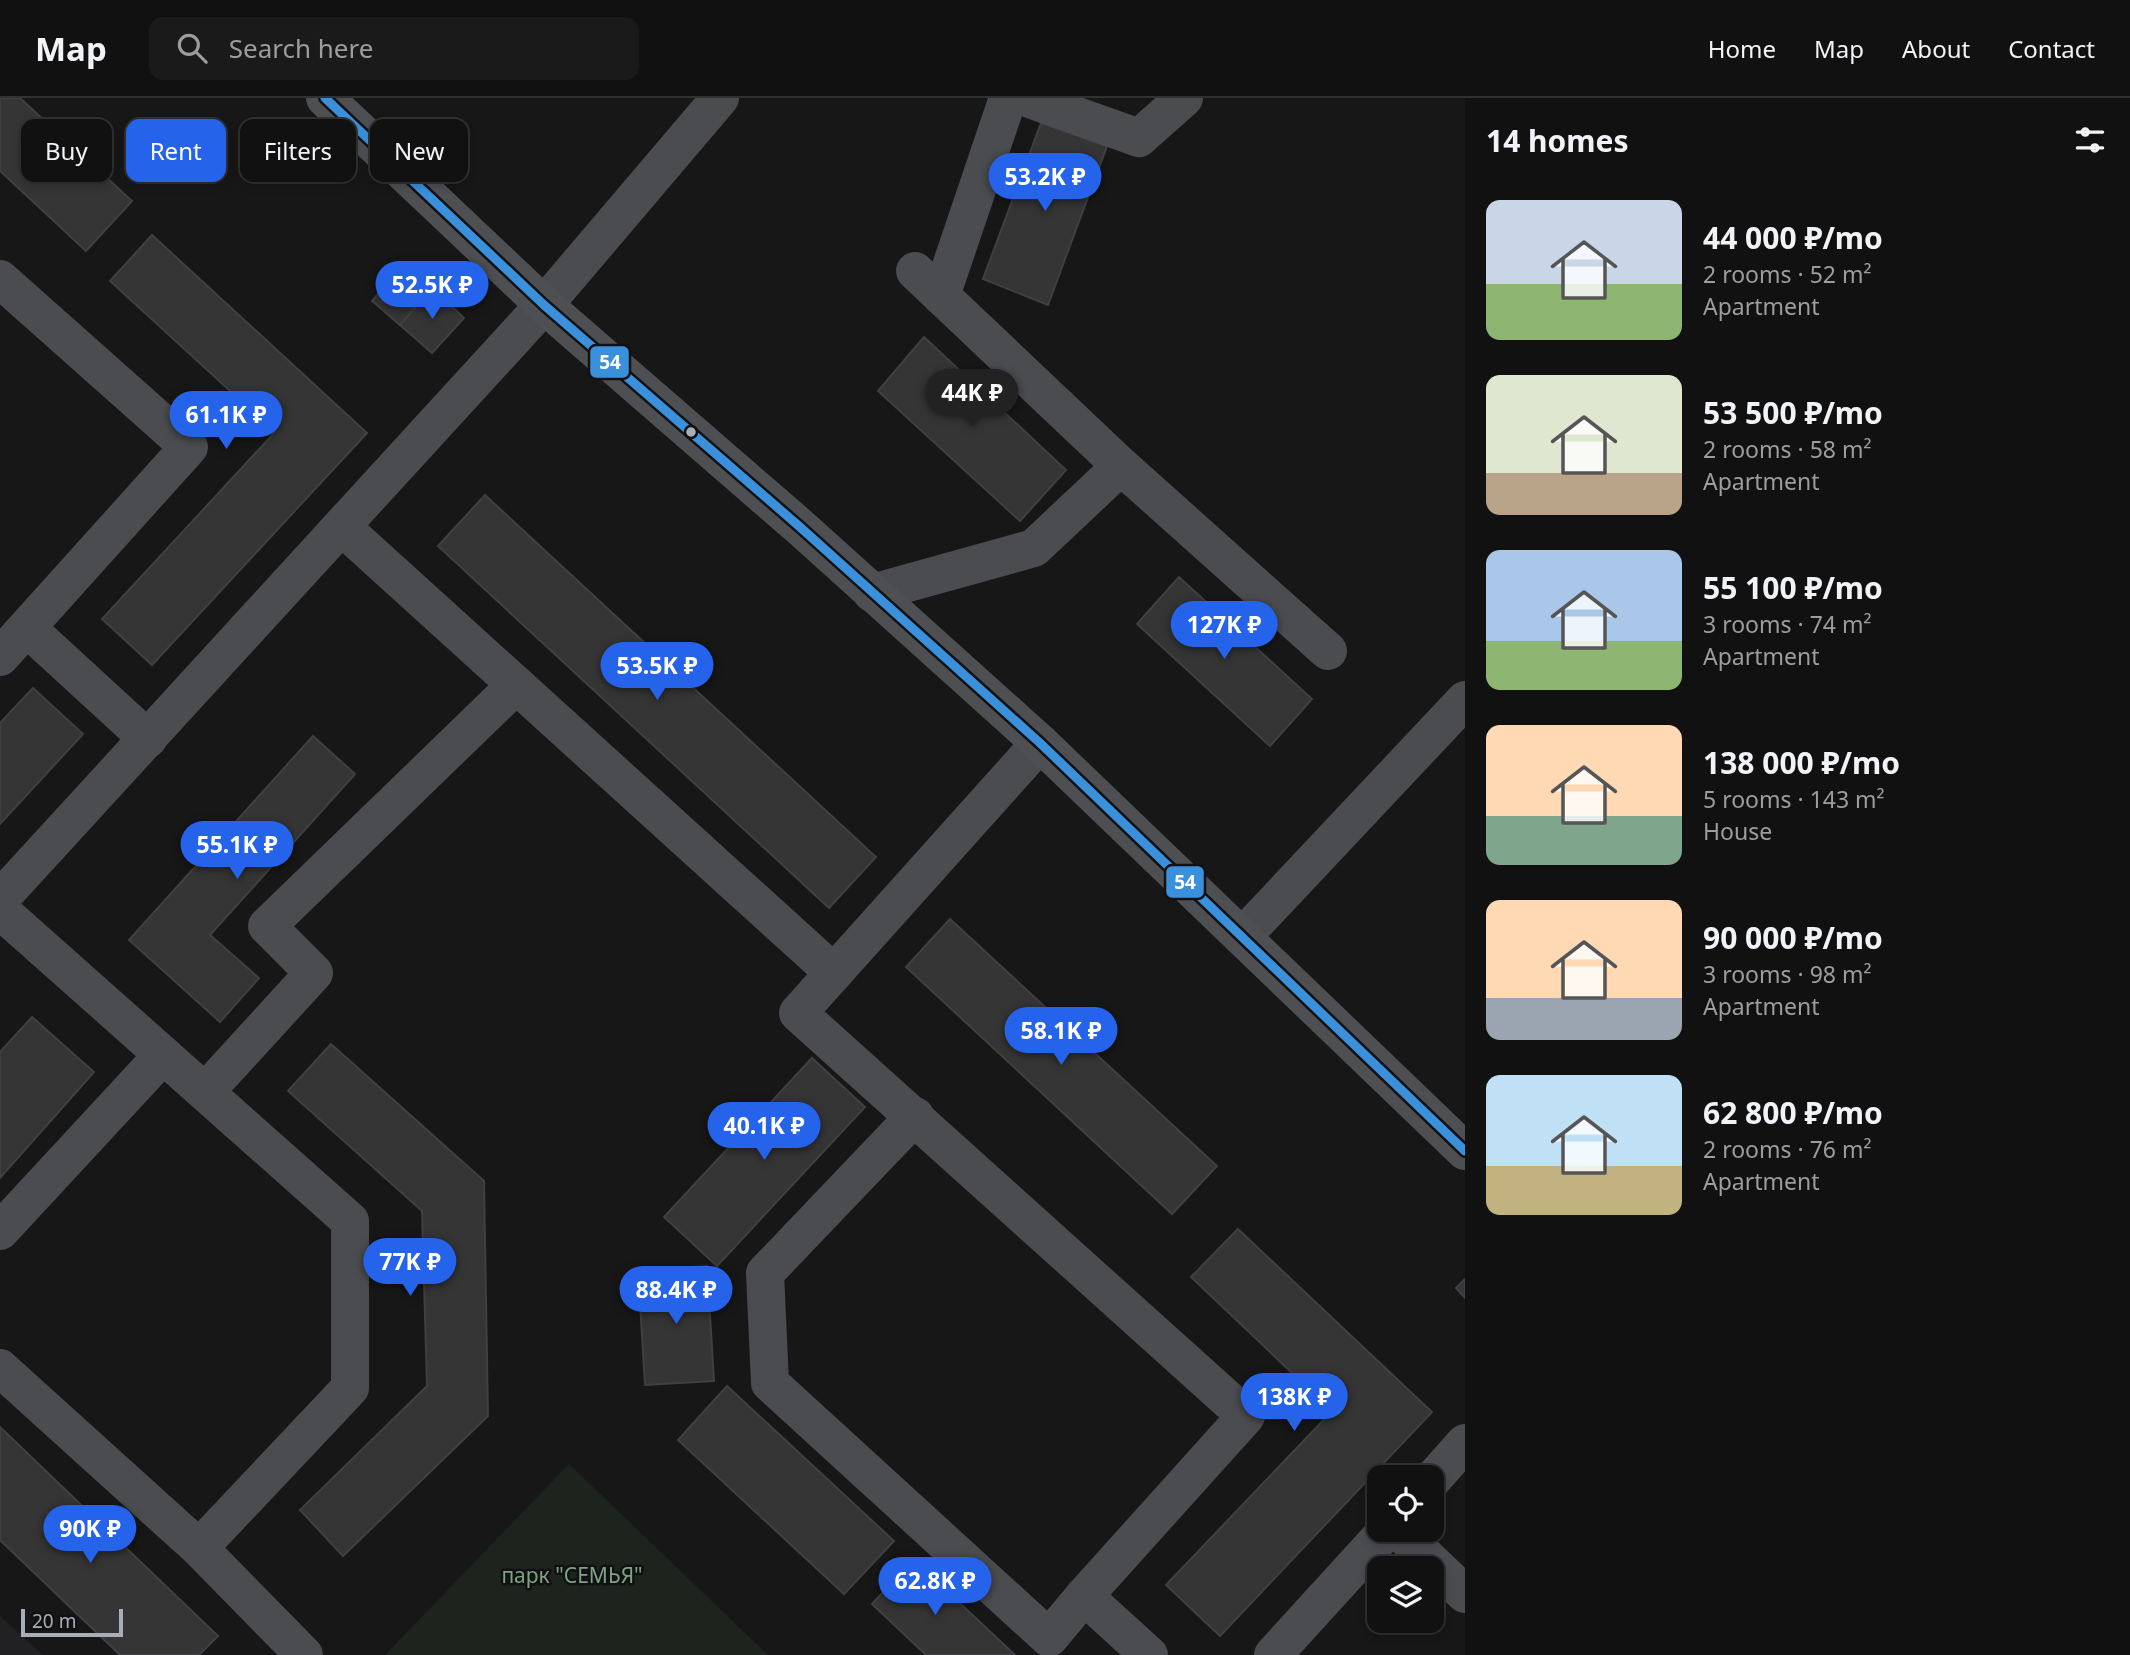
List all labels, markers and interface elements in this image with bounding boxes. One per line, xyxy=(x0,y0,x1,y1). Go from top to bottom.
search box xyxy=(149,17,639,80)
text: Map xyxy=(35,26,107,71)
icon: search xyxy=(173,29,211,67)
text: Search here xyxy=(229,30,373,66)
text: Home xyxy=(1708,32,1776,65)
text: Map xyxy=(1814,32,1864,65)
text: About xyxy=(1902,32,1970,65)
text: Contact xyxy=(2008,32,2095,65)
chip: Buy xyxy=(21,119,112,182)
chip: Rent xyxy=(126,119,226,182)
chip: Filters xyxy=(240,119,356,182)
chip: New xyxy=(370,119,468,182)
text: 14 homes xyxy=(1486,120,1629,161)
icon: filters xyxy=(2071,121,2109,159)
pin: 53.2K ₽ xyxy=(980,153,1110,213)
text: 53.2K ₽ xyxy=(1005,160,1085,192)
text: 44 000 ₽/mo xyxy=(1703,217,1883,258)
icon: home xyxy=(1542,228,1626,312)
text: 2 rooms · 52 m² xyxy=(1703,258,1872,290)
pin: 52.5K ₽ xyxy=(367,262,497,321)
text: 52.5K ₽ xyxy=(392,268,472,300)
text: Apartment xyxy=(1703,290,1820,322)
line badge: 54 xyxy=(589,345,630,379)
text: 54 xyxy=(599,349,621,375)
pin: 44K ₽ xyxy=(923,370,1021,429)
text: 44K ₽ xyxy=(941,376,1003,408)
pin: 61.1K ₽ xyxy=(161,392,291,451)
text: 53 500 ₽/mo xyxy=(1703,392,1883,433)
text: 61.1K ₽ xyxy=(186,398,266,430)
icon: home xyxy=(1542,403,1626,487)
unlabelled marker xyxy=(684,425,698,439)
text: 2 rooms · 58 m² xyxy=(1703,433,1872,465)
text: Apartment xyxy=(1703,465,1820,497)
text: 55 100 ₽/mo xyxy=(1703,567,1883,608)
icon: home xyxy=(1542,578,1626,662)
pin: 127K ₽ xyxy=(1167,602,1281,661)
text: 127K ₽ xyxy=(1187,608,1261,640)
text: 3 rooms · 74 m² xyxy=(1703,608,1872,640)
text: Apartment xyxy=(1703,640,1820,672)
pin: 53.5K ₽ xyxy=(592,642,722,702)
text: 53.5K ₽ xyxy=(617,649,697,681)
text: 138 000 ₽/mo xyxy=(1703,742,1900,783)
icon: home xyxy=(1542,753,1626,837)
text: 5 rooms · 143 m² xyxy=(1703,783,1885,815)
text: House xyxy=(1703,815,1772,847)
pin: 55.1K ₽ xyxy=(172,822,302,881)
text: 55.1K ₽ xyxy=(197,828,277,860)
line badge: 54 xyxy=(1165,865,1205,899)
text: 54 xyxy=(1174,869,1196,895)
text: 90 000 ₽/mo xyxy=(1703,917,1883,958)
icon: home xyxy=(1542,928,1626,1012)
text: 3 rooms · 98 m² xyxy=(1703,958,1872,990)
text: Apartment xyxy=(1703,990,1820,1022)
pin: 58.1K ₽ xyxy=(996,1007,1126,1067)
text: 58.1K ₽ xyxy=(1021,1014,1101,1046)
text: 62 800 ₽/mo xyxy=(1703,1092,1883,1133)
pin: 40.1K ₽ xyxy=(699,1102,829,1162)
icon: home xyxy=(1542,1103,1626,1187)
text: 40.1K ₽ xyxy=(724,1109,804,1141)
text: 2 rooms · 76 m² xyxy=(1703,1133,1872,1165)
text: Apartment xyxy=(1703,1165,1820,1197)
pin: 77K ₽ xyxy=(361,1238,459,1298)
text: 77K ₽ xyxy=(379,1245,441,1277)
pin: 88.4K ₽ xyxy=(611,1266,741,1326)
text: 88.4K ₽ xyxy=(636,1273,716,1305)
pin: 138K ₽ xyxy=(1237,1374,1351,1433)
text: 138K ₽ xyxy=(1257,1380,1331,1412)
map controls xyxy=(1367,1465,1444,1633)
button: locate xyxy=(1367,1465,1444,1542)
pin: 90K ₽ xyxy=(41,1506,139,1565)
text: 90K ₽ xyxy=(59,1512,121,1544)
button: layers xyxy=(1367,1556,1444,1633)
pin: 62.8K ₽ xyxy=(870,1558,1000,1617)
park label: парк "СЕМЬЯ" xyxy=(501,1561,643,1589)
text: 62.8K ₽ xyxy=(895,1564,975,1596)
scale bar xyxy=(21,1606,122,1638)
text: 20 m xyxy=(32,1608,76,1634)

